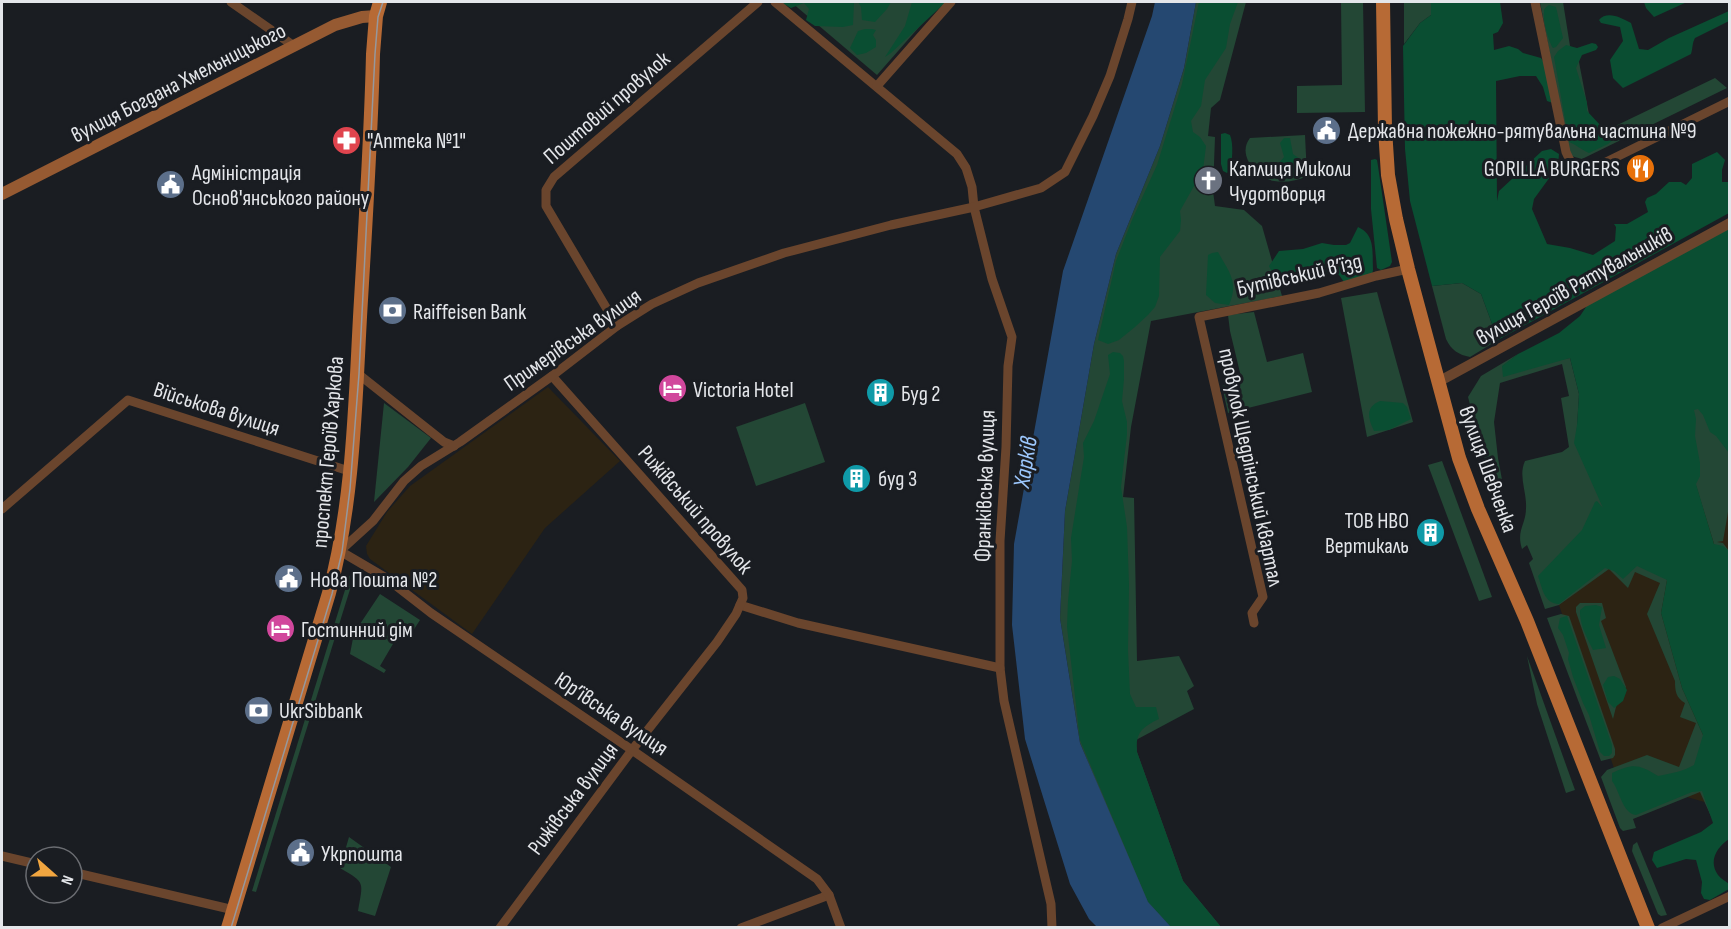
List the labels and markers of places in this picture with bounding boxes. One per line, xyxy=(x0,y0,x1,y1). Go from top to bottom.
public building icon: Державна пожежно-рятувальна частина №9 xyxy=(1311,114,1343,146)
place label: Державна пожежно-рятувальна частина №9 xyxy=(1348,118,1697,145)
pharmacy icon: "Аптека №1" xyxy=(330,124,362,156)
place label: "Аптека №1" xyxy=(367,128,466,155)
restaurant icon: GORILLA BURGERS xyxy=(1625,152,1657,184)
place label: Каплиця Миколи Чудотворця xyxy=(1229,156,1351,208)
place label: GORILLA BURGERS xyxy=(1484,156,1620,183)
place label: Адміністрація Основ'янського району xyxy=(191,160,370,212)
church icon: Каплиця Миколи Чудотворця xyxy=(1192,165,1224,197)
public building icon: Адміністрація Основ'янського району xyxy=(155,169,187,201)
bank icon: Raiffeisen Bank xyxy=(376,295,408,327)
place label: Raiffeisen Bank xyxy=(413,299,527,326)
hotel icon: Victoria Hotel xyxy=(656,373,688,405)
place label: Victoria Hotel xyxy=(693,377,793,404)
building icon: Буд 2 xyxy=(864,377,896,409)
place label: Буд 2 xyxy=(901,381,940,408)
building icon: буд 3 xyxy=(841,462,873,494)
place label: буд 3 xyxy=(878,466,917,493)
place label: ТОВ НВО Вертикаль xyxy=(1325,508,1409,560)
building icon: ТОВ НВО Вертикаль xyxy=(1414,517,1446,549)
public building icon: Нова Пошта №2 xyxy=(273,563,305,595)
place label: Нова Пошта №2 xyxy=(310,567,437,594)
hotel icon: Гостинний дім xyxy=(264,613,296,645)
place label: Гостинний дім xyxy=(301,617,413,644)
bank icon: UkrSibbank xyxy=(242,694,274,726)
place label: UkrSibbank xyxy=(279,698,363,725)
public building icon: Укрпошта xyxy=(284,837,316,869)
place label: Укрпошта xyxy=(321,841,403,868)

